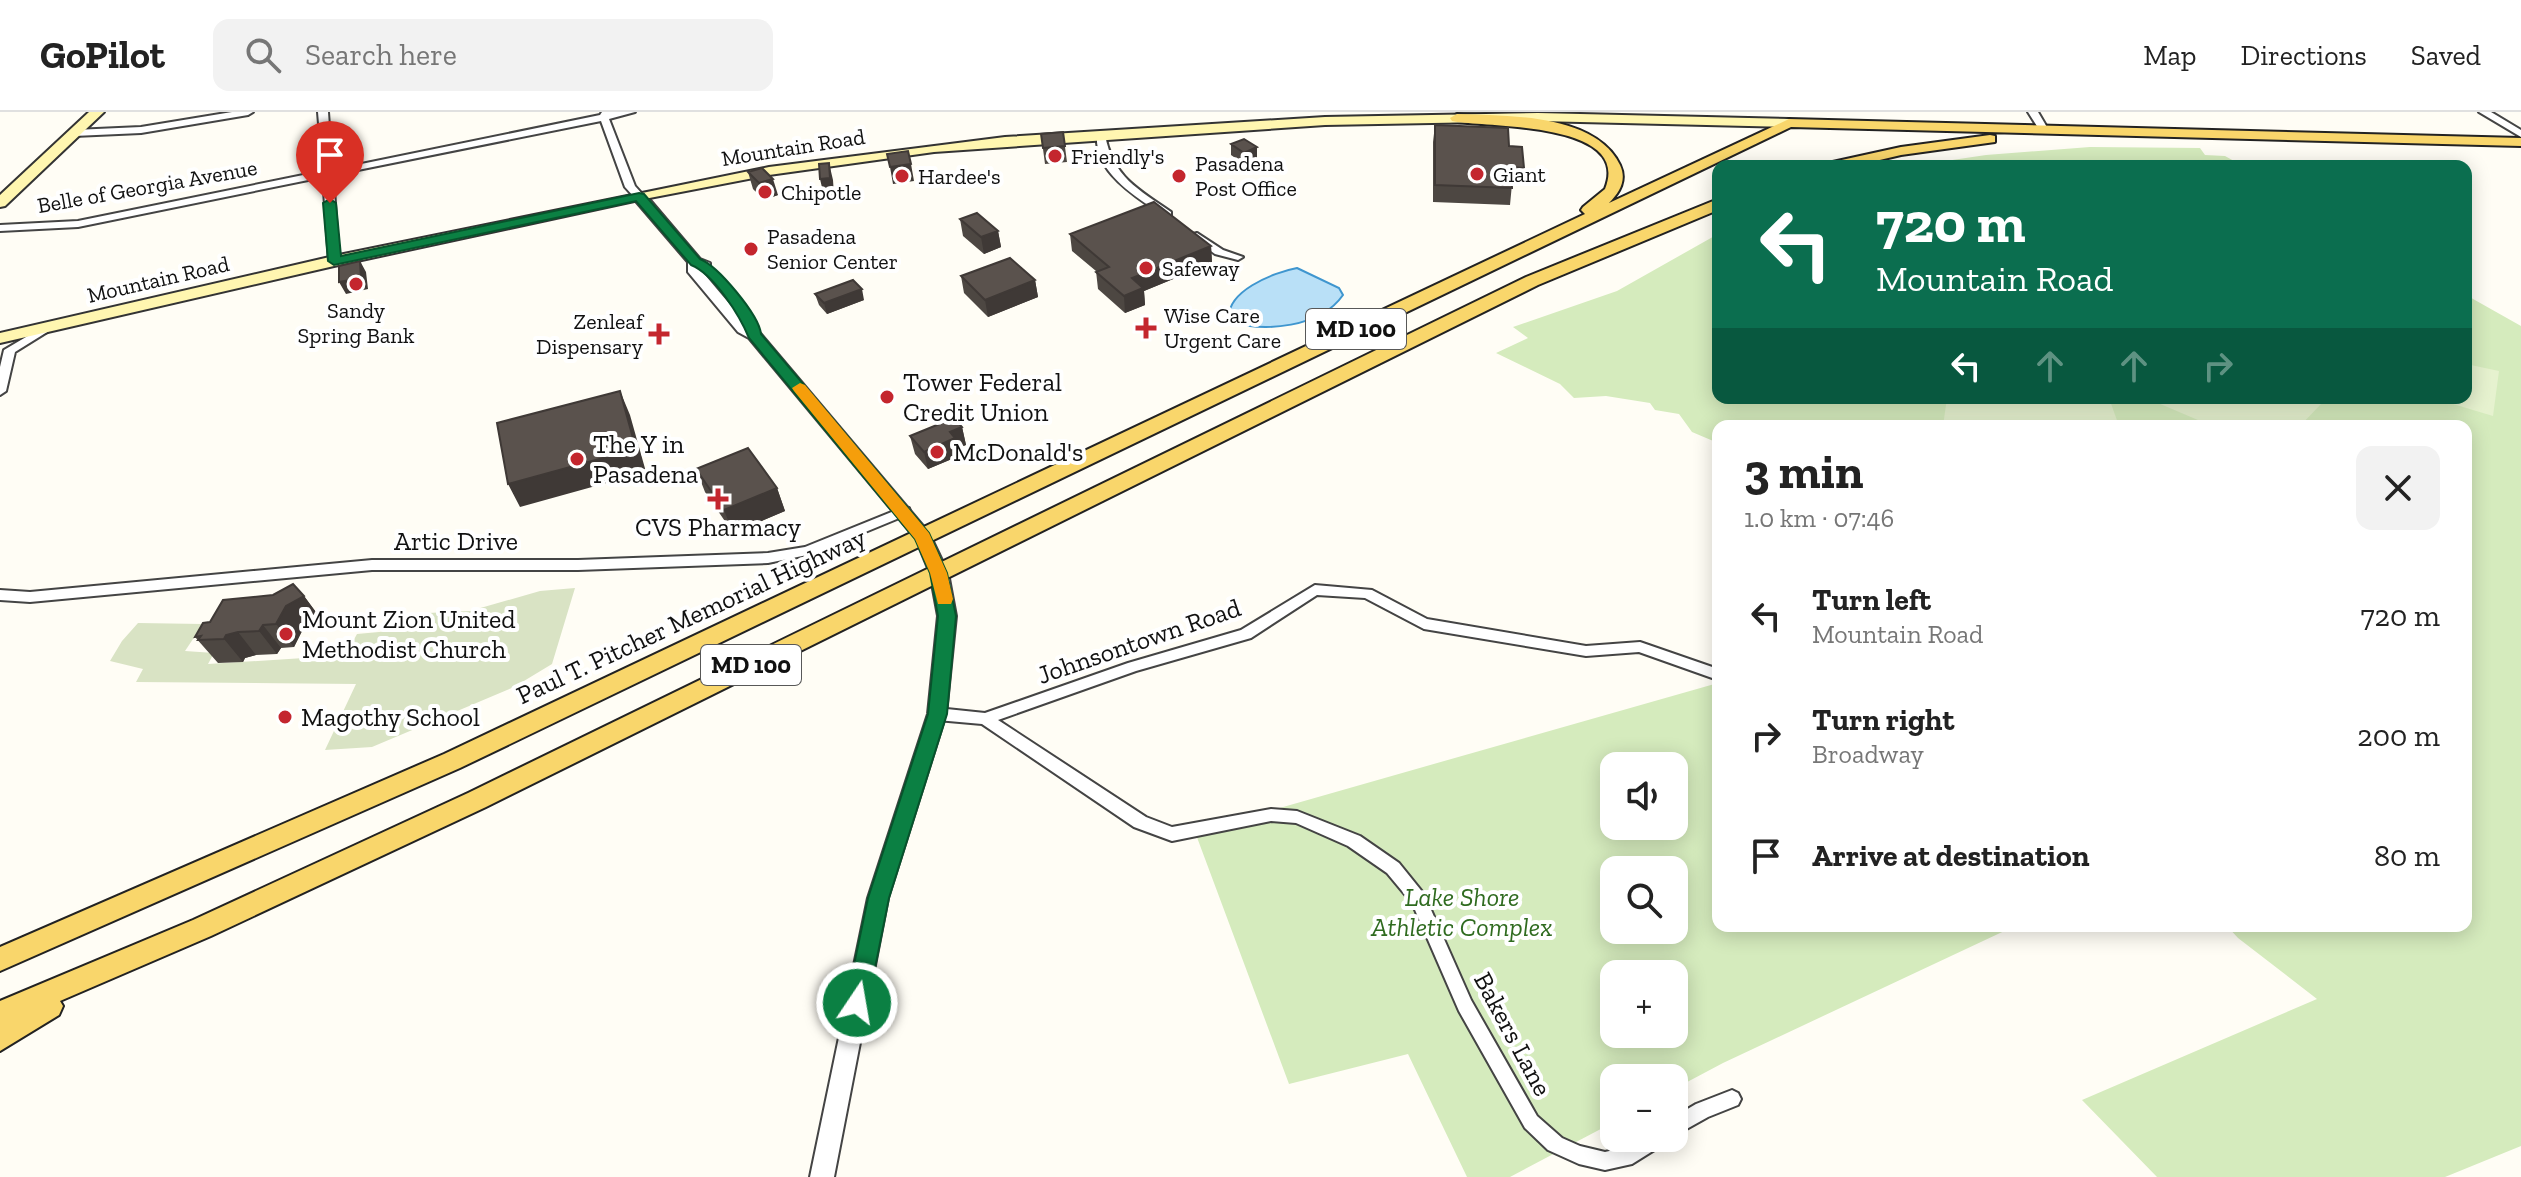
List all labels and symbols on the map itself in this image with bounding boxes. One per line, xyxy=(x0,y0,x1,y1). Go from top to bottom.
pin xyxy=(296,121,364,203)
street label: Mountain Road xyxy=(719,123,867,172)
place label: Friendly's xyxy=(1071,143,1164,170)
marker: Friendly's xyxy=(1046,147,1064,165)
place label: Pasadena Post Office xyxy=(1195,150,1297,202)
street label: Belle of Georgia Avenue xyxy=(35,154,259,219)
place label: Giant xyxy=(1493,161,1547,188)
place label: Hardee's xyxy=(918,163,1001,190)
marker: Giant xyxy=(1468,165,1486,183)
marker: Hardee's xyxy=(893,167,911,185)
marker: Pasadena Post Office xyxy=(1170,167,1188,185)
place label: Chipotle xyxy=(781,179,861,206)
marker: Chipotle xyxy=(756,183,774,201)
place label: Pasadena Senior Center xyxy=(767,223,898,275)
marker: Pasadena Senior Center xyxy=(742,240,760,258)
street label: Mountain Road xyxy=(84,250,232,309)
place label: Safeway xyxy=(1162,255,1240,282)
marker: Safeway xyxy=(1137,259,1155,277)
marker: Sandy Spring Bank xyxy=(347,275,365,293)
place label: Sandy Spring Bank xyxy=(298,297,415,349)
place label: Wise Care Urgent Care xyxy=(1164,302,1281,354)
place label: Zenleaf Dispensary xyxy=(536,308,645,360)
road number: MD 100 xyxy=(1306,309,1406,349)
marker: Wise Care Urgent Care xyxy=(1135,317,1157,339)
marker: Zenleaf Dispensary xyxy=(650,325,668,343)
place label: Tower Federal Credit Union xyxy=(903,366,1062,428)
marker: Tower Federal Credit Union xyxy=(878,388,896,406)
place label: The Y in Pasadena xyxy=(593,428,699,490)
place label: McDonald's xyxy=(953,436,1083,468)
marker: McDonald's xyxy=(928,443,946,461)
marker: The Y in Pasadena xyxy=(568,450,586,468)
marker: CVS Pharmacy xyxy=(709,490,727,508)
place label: CVS Pharmacy xyxy=(635,511,802,543)
street label: Paul T. Pitcher Memorial Highway xyxy=(511,521,871,711)
street label: Artic Drive xyxy=(394,525,518,557)
street label: Johnsontown Road xyxy=(1033,591,1245,691)
place label: Mount Zion United Methodist Church xyxy=(302,603,516,665)
marker: Mount Zion United Methodist Church xyxy=(277,625,295,643)
road number: MD 100 xyxy=(701,645,801,685)
place label: Magothy School xyxy=(301,701,480,733)
marker: Magothy School xyxy=(276,708,294,726)
park label: Lake Shore Athletic Complex xyxy=(1370,881,1553,943)
position arrow xyxy=(815,961,899,1045)
street label: Bakers Lane xyxy=(1467,967,1559,1101)

